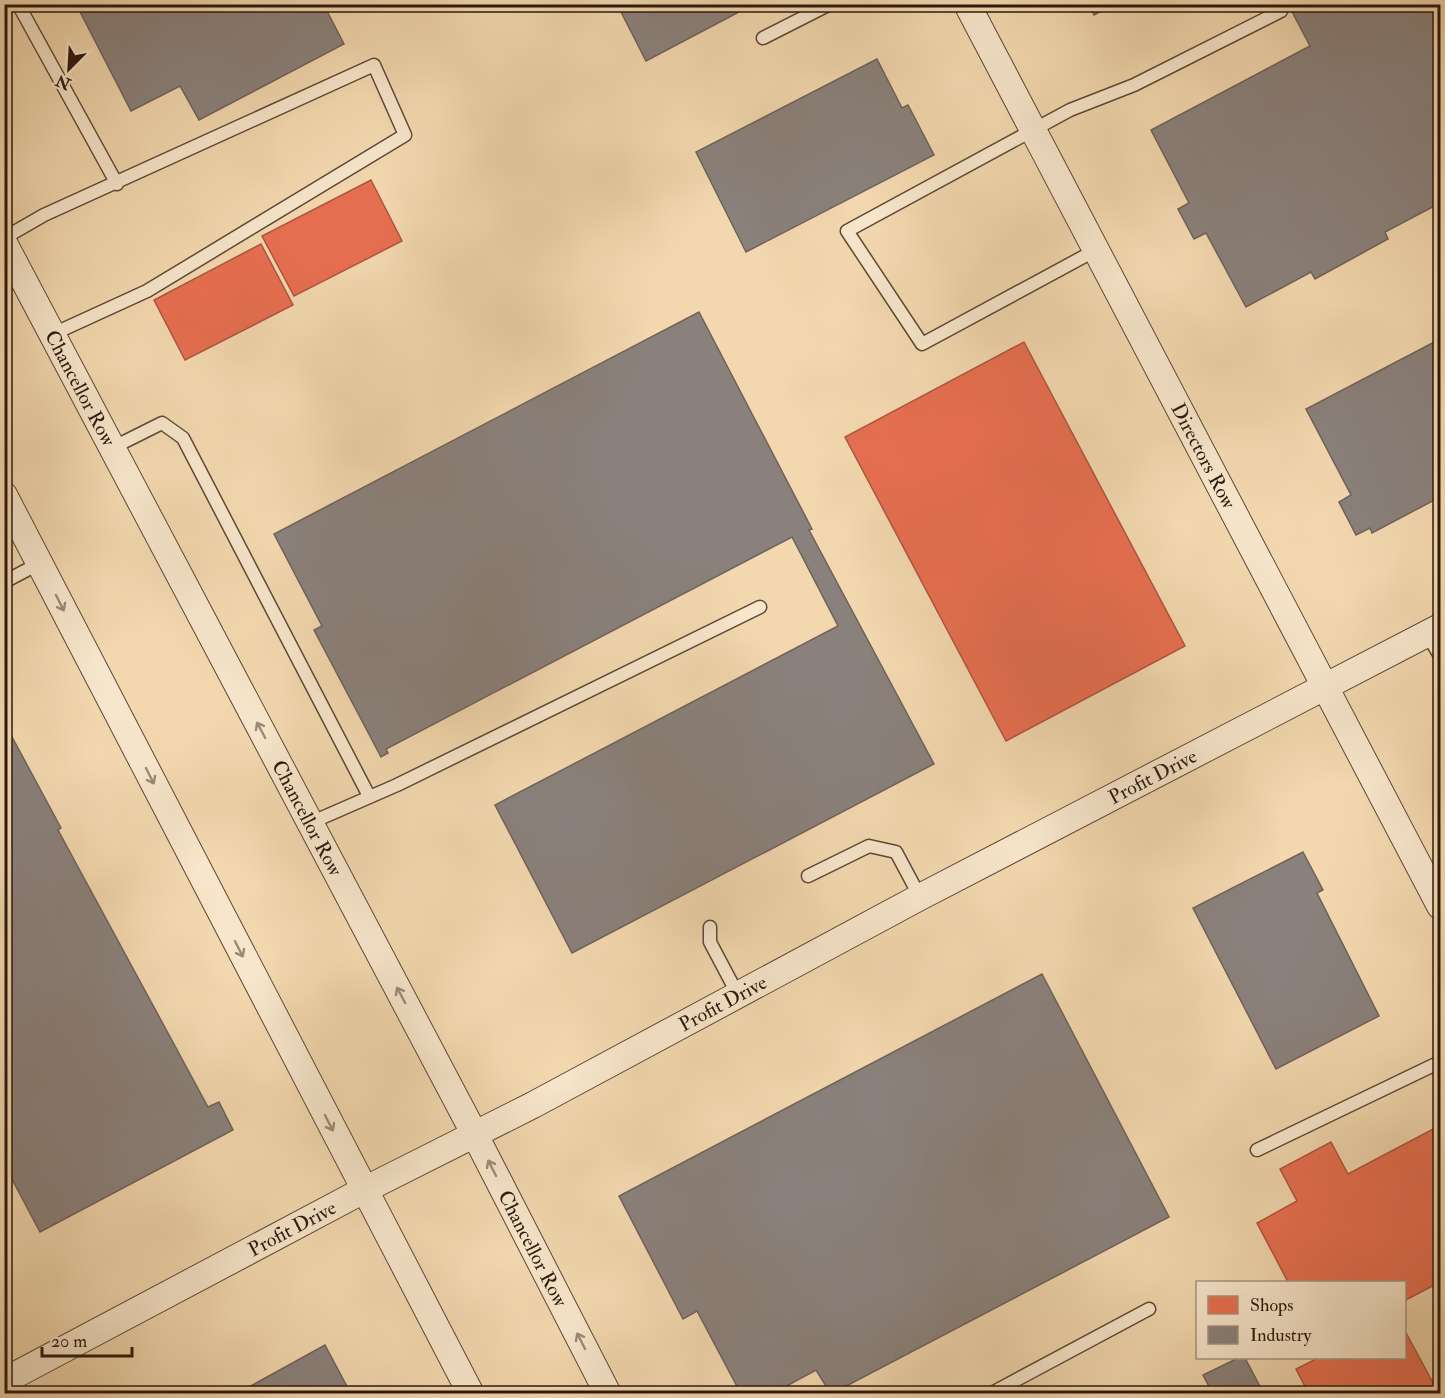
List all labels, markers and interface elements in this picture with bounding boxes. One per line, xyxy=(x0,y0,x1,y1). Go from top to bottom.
north arrow xyxy=(39,39,99,99)
text: N xyxy=(52,69,75,94)
street label: Chancellor Row xyxy=(40,326,122,451)
street label: Directors Row xyxy=(1166,398,1242,513)
one-way arrow xyxy=(54,594,66,611)
one-way arrow xyxy=(255,722,267,739)
street label: Profit Drive xyxy=(1104,743,1201,810)
street label: Chancellor Row xyxy=(267,756,349,881)
one-way arrow xyxy=(145,767,156,785)
one-way arrow xyxy=(234,940,246,958)
street label: Profit Drive xyxy=(674,969,771,1037)
one-way arrow xyxy=(395,987,406,1005)
one-way arrow xyxy=(324,1113,335,1131)
one-way arrow xyxy=(486,1160,498,1177)
street label: Chancellor Row xyxy=(493,1186,574,1311)
street label: Profit Drive xyxy=(244,1195,340,1262)
legend xyxy=(1196,1281,1406,1359)
text: Shops xyxy=(1250,1294,1293,1317)
scale bar xyxy=(42,1320,132,1358)
text: Industry xyxy=(1250,1324,1312,1347)
text: 20 m xyxy=(51,1330,87,1353)
one-way arrow xyxy=(575,1333,586,1351)

